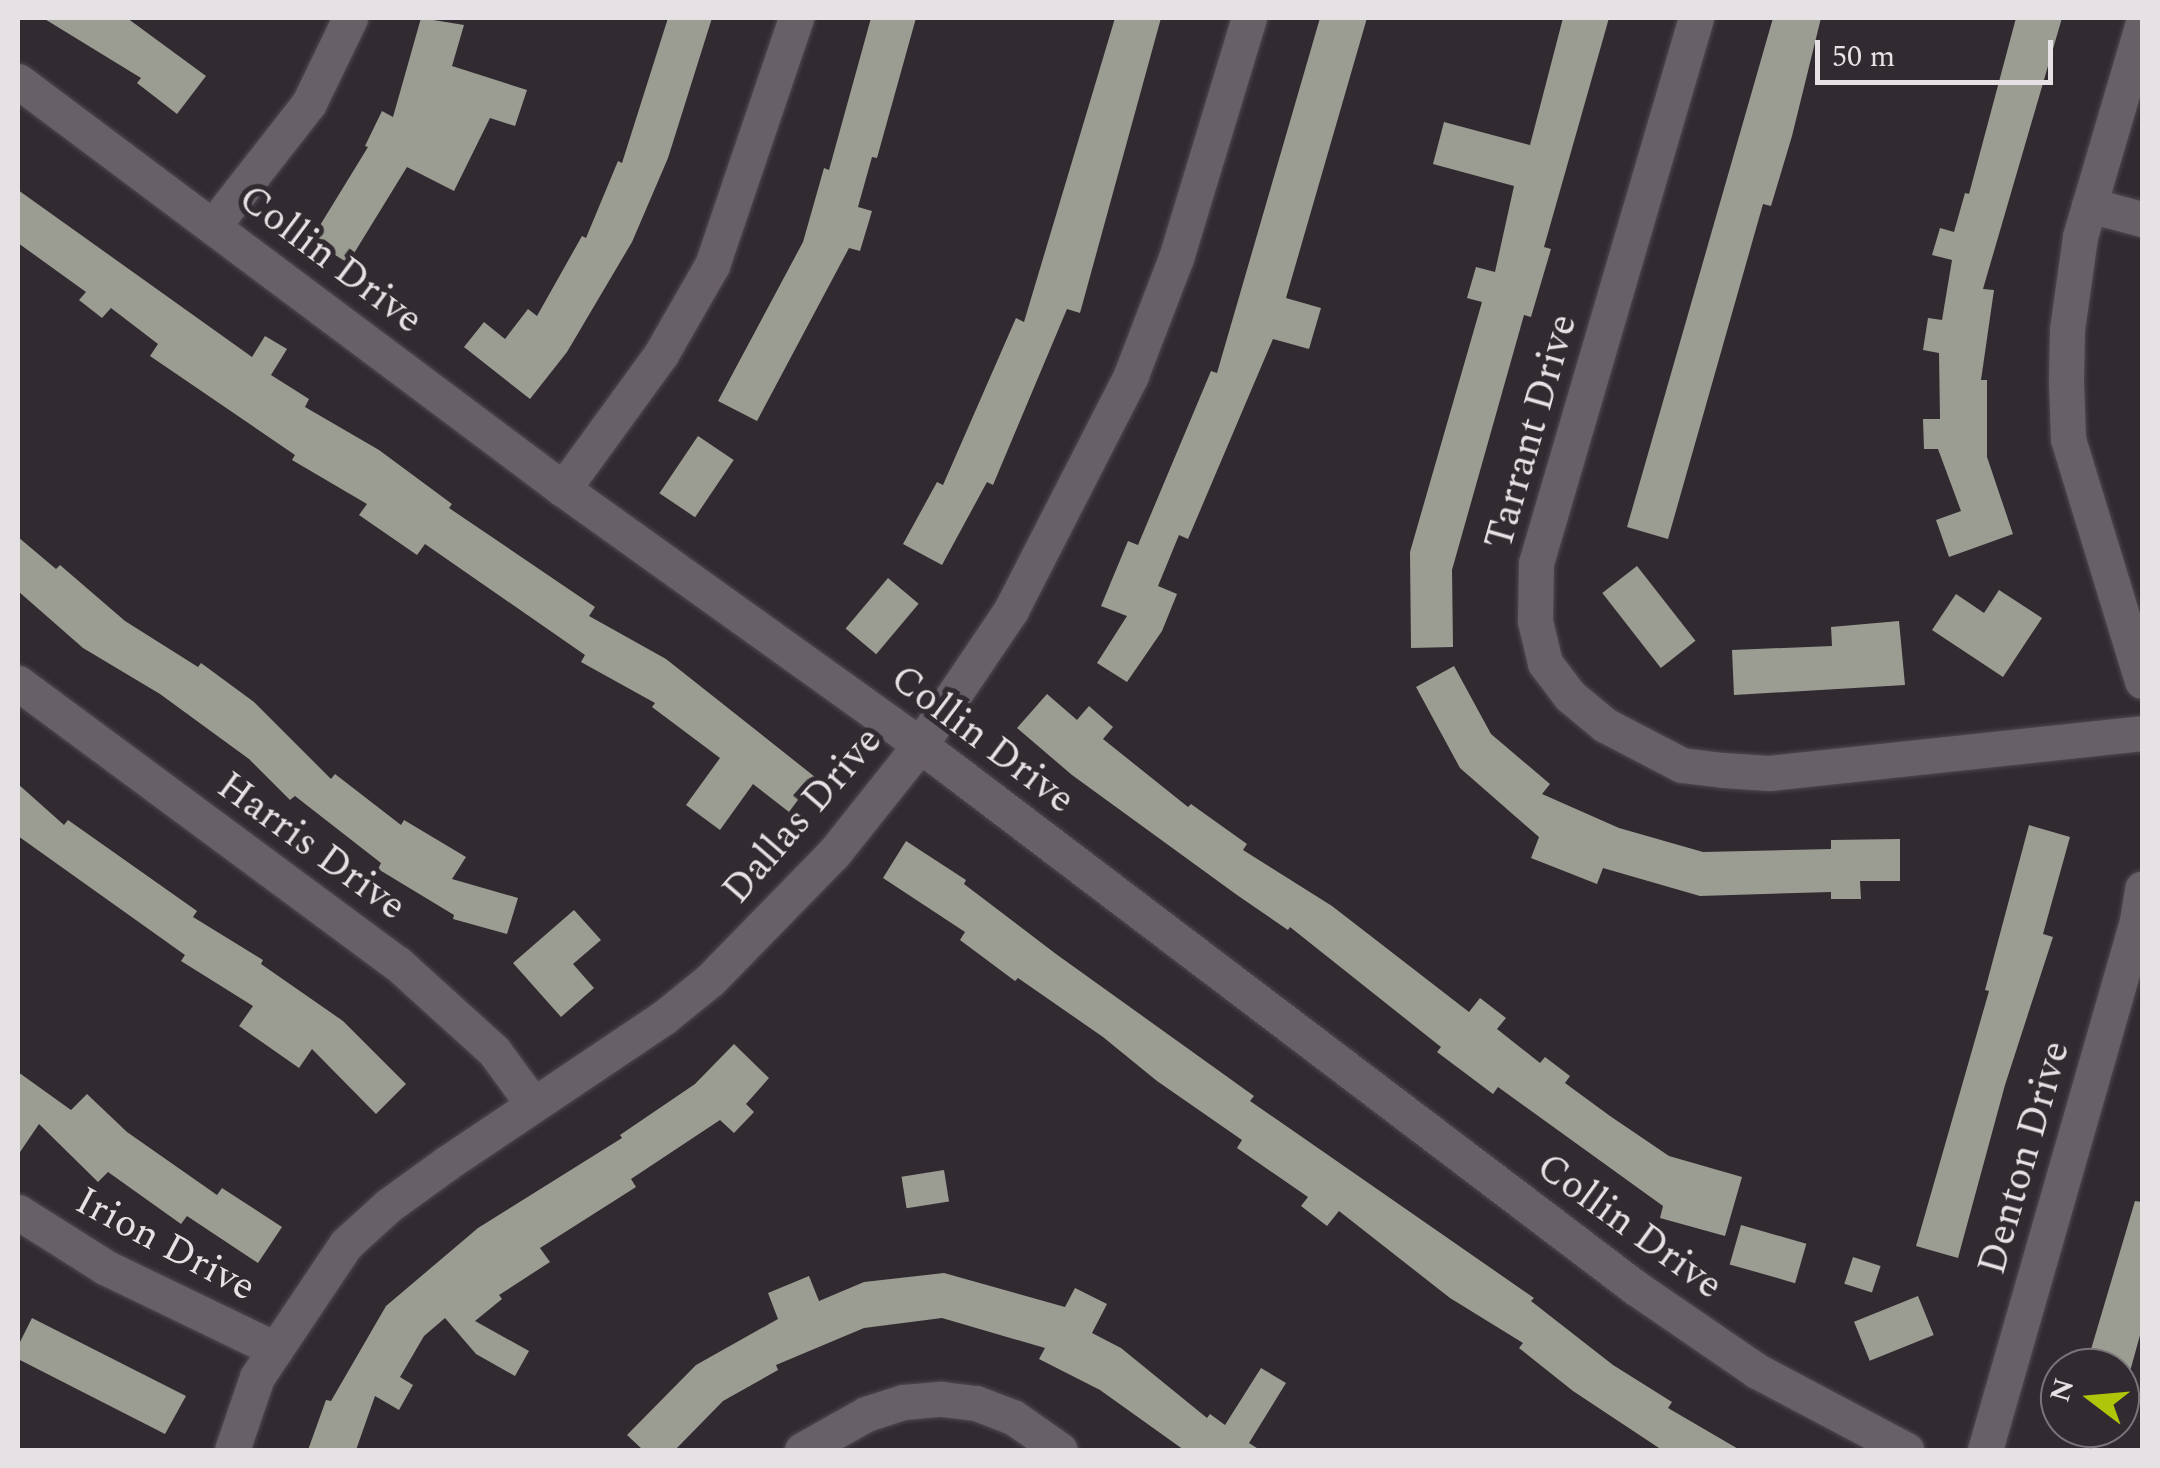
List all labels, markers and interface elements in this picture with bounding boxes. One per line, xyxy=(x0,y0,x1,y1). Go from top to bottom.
scale bar xyxy=(1820,20,2058,82)
text: 50 m xyxy=(1832,34,1895,80)
street label: Collin Drive xyxy=(229,175,431,345)
street label: Tarrant Drive xyxy=(1476,309,1588,555)
street label: Collin Drive xyxy=(881,655,1083,825)
street label: Dallas Drive xyxy=(713,718,893,914)
street label: Harris Drive xyxy=(207,762,415,932)
street label: Denton Drive xyxy=(1969,1036,2081,1280)
street label: Collin Drive xyxy=(1527,1144,1731,1310)
street label: Irion Drive xyxy=(67,1178,263,1312)
north arrow xyxy=(2040,1348,2140,1448)
text: N xyxy=(2039,1373,2086,1407)

